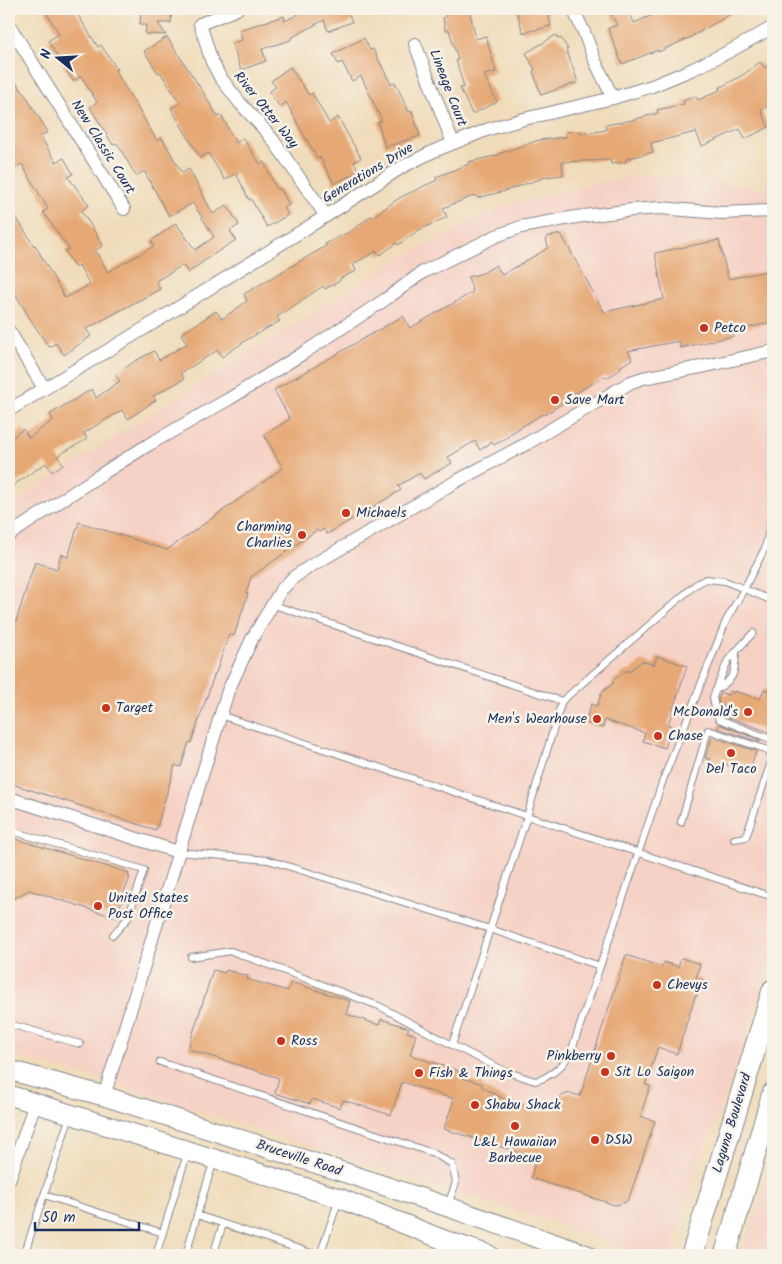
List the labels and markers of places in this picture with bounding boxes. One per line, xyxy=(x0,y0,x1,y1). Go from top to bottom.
place label: Petco xyxy=(714,317,746,339)
marker: Petco xyxy=(698,322,710,334)
place label: Save Mart xyxy=(565,389,625,411)
marker: Save Mart xyxy=(549,394,561,406)
place label: Michaels xyxy=(356,502,406,524)
marker: Michaels xyxy=(340,507,352,519)
place label: Charming Charlies xyxy=(236,516,292,554)
marker: Charming Charlies xyxy=(296,529,308,541)
place label: Target xyxy=(116,697,154,719)
place label: McDonald's xyxy=(673,701,738,723)
marker: Target xyxy=(100,702,112,714)
marker: McDonald's xyxy=(742,706,754,718)
place label: Men's Wearhouse xyxy=(487,708,588,730)
marker: Men's Wearhouse xyxy=(591,713,603,725)
place label: Chase xyxy=(668,725,703,747)
marker: Chase xyxy=(652,730,664,742)
marker: Del Taco xyxy=(725,747,737,759)
place label: Del Taco xyxy=(705,758,757,780)
place label: United States Post Office xyxy=(108,887,189,925)
marker: United States Post Office xyxy=(92,900,104,912)
place label: Chevys xyxy=(667,974,708,996)
marker: Chevys xyxy=(651,979,663,991)
place label: Ross xyxy=(291,1030,317,1052)
marker: Ross xyxy=(275,1035,287,1047)
place label: Pinkberry xyxy=(547,1045,601,1067)
marker: Pinkberry xyxy=(605,1050,617,1062)
place label: Sit Lo Saigon xyxy=(615,1061,694,1083)
place label: Fish & Things xyxy=(429,1062,513,1084)
marker: Sit Lo Saigon xyxy=(599,1066,611,1078)
marker: Fish & Things xyxy=(413,1067,425,1079)
place label: Shabu Shack xyxy=(485,1094,561,1116)
marker: Shabu Shack xyxy=(469,1099,481,1111)
marker: L&L Hawaiian Barbecue xyxy=(509,1120,521,1132)
place label: DSW xyxy=(605,1129,632,1151)
place label: L&L Hawaiian Barbecue xyxy=(473,1131,557,1169)
marker: DSW xyxy=(589,1134,601,1146)

